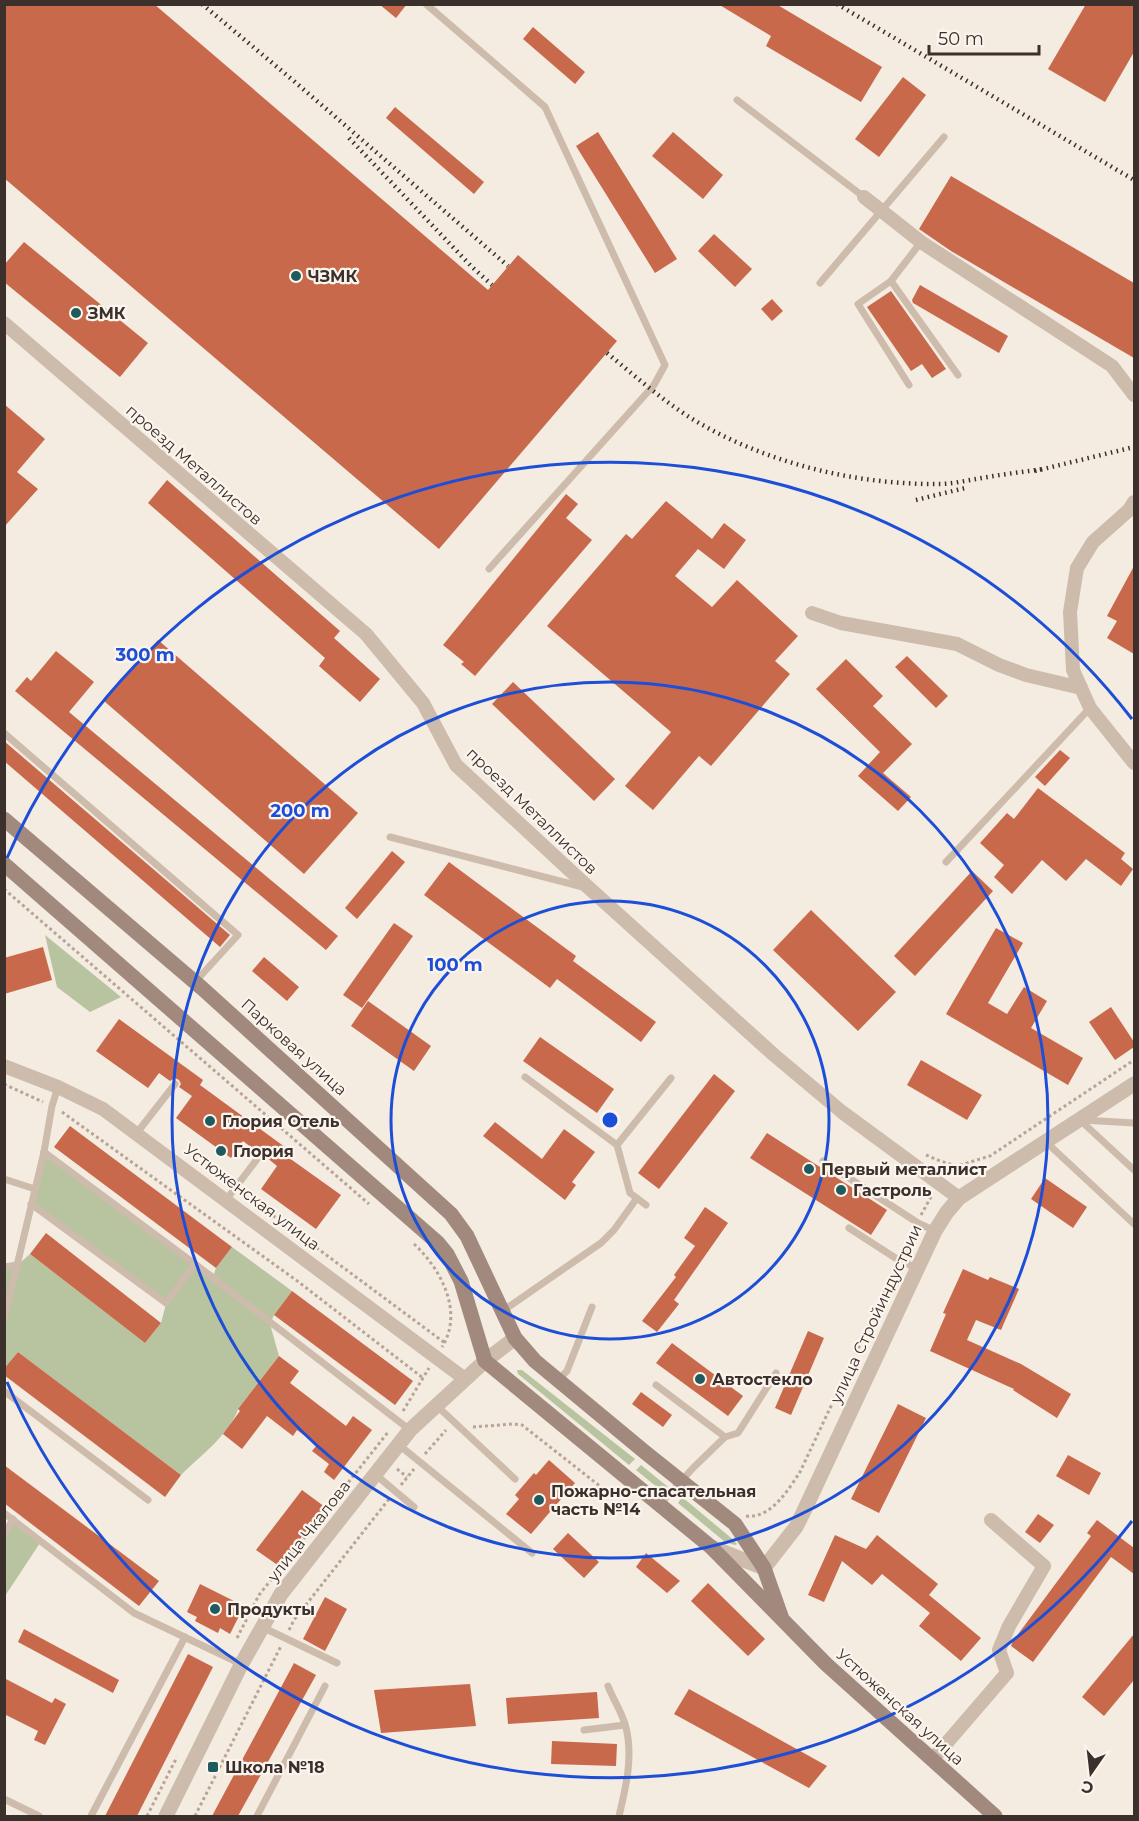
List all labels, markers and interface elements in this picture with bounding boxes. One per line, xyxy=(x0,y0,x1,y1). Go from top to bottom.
scale bar xyxy=(929,18,1038,56)
text: 50 m xyxy=(938,28,984,50)
place label: ЧЗМК xyxy=(308,267,358,286)
marker: ЧЗМК xyxy=(289,269,303,283)
place label: ЗМК xyxy=(87,304,126,323)
marker: ЗМК xyxy=(69,306,83,320)
street label: проезд Металлистов xyxy=(122,401,266,529)
text: 300 m xyxy=(114,644,175,666)
street label: проезд Металлистов xyxy=(463,744,601,878)
text: 200 m xyxy=(270,800,330,822)
text: 100 m xyxy=(427,954,483,976)
street label: Парковая улица xyxy=(237,995,351,1099)
centre of rings xyxy=(600,1110,620,1130)
place label: Глория Отель xyxy=(222,1112,340,1131)
marker: Глория Отель xyxy=(203,1114,217,1128)
street label: Устюженская улица xyxy=(180,1140,324,1254)
place label: Глория xyxy=(233,1142,294,1161)
marker: Глория xyxy=(214,1144,228,1158)
place label: Первый металлист xyxy=(821,1160,987,1179)
marker: Первый металлист xyxy=(802,1162,816,1176)
place label: Гастроль xyxy=(853,1181,932,1200)
marker: Гастроль xyxy=(834,1183,848,1197)
street label: улица Стройиндустрии xyxy=(826,1221,926,1407)
place label: Автостекло xyxy=(712,1370,813,1389)
marker: Автостекло xyxy=(693,1372,707,1386)
street label: улица Чкалова xyxy=(263,1477,354,1586)
place label: Пожарно-спасательная часть №14 xyxy=(551,1482,756,1519)
marker: Пожарно-спасательная часть №14 xyxy=(532,1493,546,1507)
place label: Продукты xyxy=(227,1600,315,1619)
marker: Продукты xyxy=(208,1602,222,1616)
street label: Устюженская улица xyxy=(832,1645,968,1769)
north arrow xyxy=(1061,1743,1121,1803)
place label: Школа №18 xyxy=(225,1758,324,1777)
marker: Школа №18 xyxy=(206,1760,220,1774)
text: С xyxy=(1079,1776,1095,1798)

